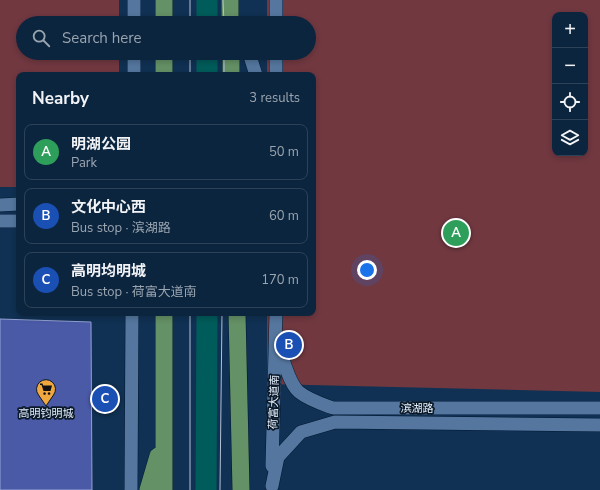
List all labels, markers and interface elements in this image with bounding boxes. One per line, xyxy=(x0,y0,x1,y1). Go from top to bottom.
map controls xyxy=(552,12,588,156)
button: + xyxy=(552,12,588,48)
search box xyxy=(16,16,316,60)
icon: search xyxy=(30,27,52,49)
text: Search here xyxy=(62,28,142,48)
button: − xyxy=(552,48,588,84)
button: locate xyxy=(552,84,588,120)
text: Nearby xyxy=(32,87,89,110)
text: 3 results xyxy=(249,89,300,107)
button: layers xyxy=(552,120,588,156)
text: 明湖公园 xyxy=(71,134,131,154)
text: A xyxy=(41,143,51,161)
text: 50 m xyxy=(269,143,299,161)
text: Park xyxy=(71,154,97,172)
text: 文化中心西 xyxy=(71,197,146,217)
text: B xyxy=(42,207,50,225)
text: 60 m xyxy=(269,207,299,225)
pin: A xyxy=(443,218,469,248)
text: Bus stop · 滨湖路 xyxy=(71,219,171,237)
your location xyxy=(357,260,377,280)
text: 高明均明城 xyxy=(71,261,146,281)
text: C xyxy=(42,271,50,289)
text: 170 m xyxy=(261,271,299,289)
text: Bus stop · 荷富大道南 xyxy=(71,283,197,301)
pin: B xyxy=(276,330,302,360)
street label: 荷富大道南 xyxy=(266,374,282,430)
supermarket icon: 高明钧明城 xyxy=(35,378,57,406)
pin: C xyxy=(92,384,118,414)
street label: 滨湖路 xyxy=(401,401,434,416)
place label: 高明钧明城 xyxy=(19,406,74,421)

